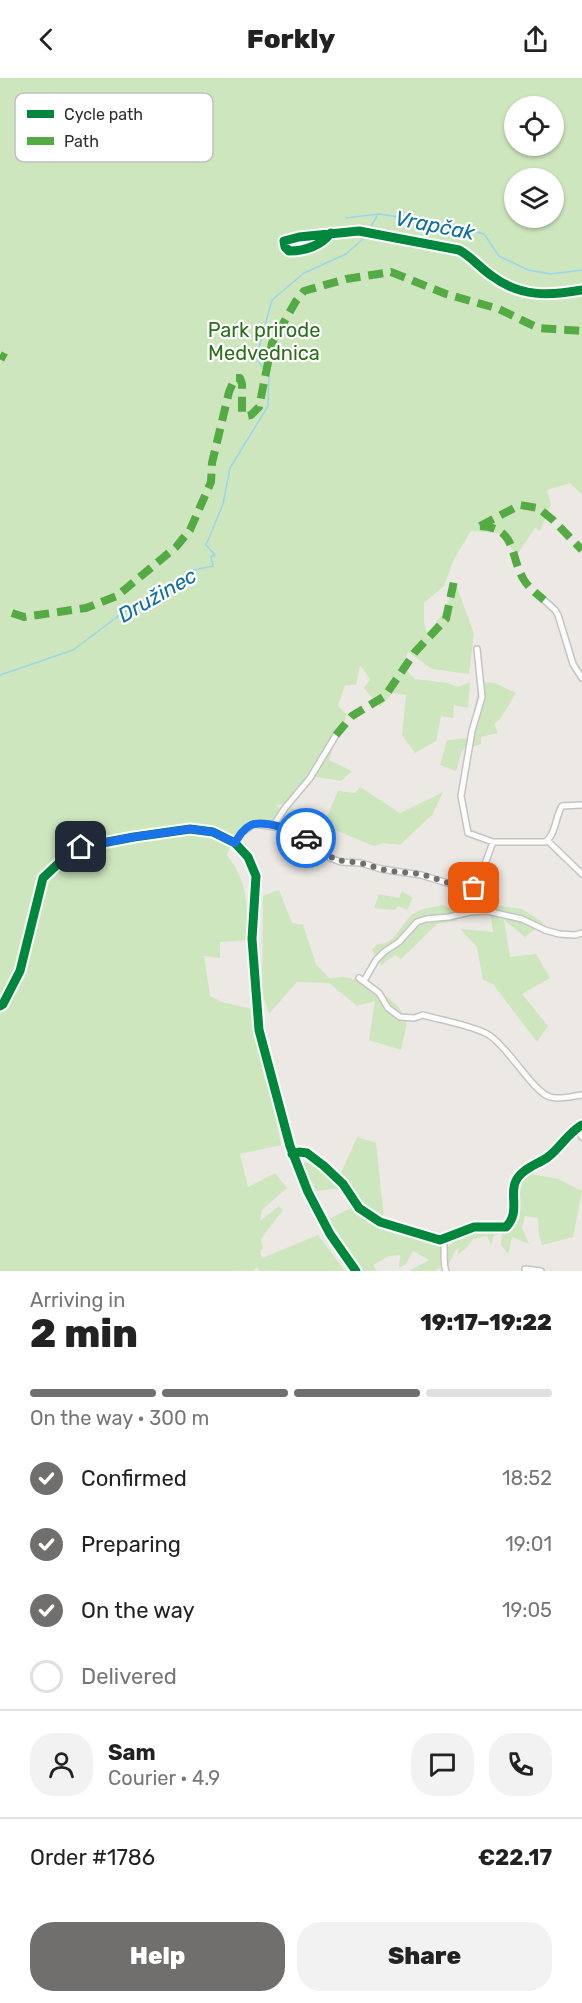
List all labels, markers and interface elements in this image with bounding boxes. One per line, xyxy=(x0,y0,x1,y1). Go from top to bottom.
icon: back xyxy=(30,23,63,56)
text: Forkly xyxy=(247,23,335,55)
icon: share xyxy=(519,23,552,56)
legend xyxy=(15,93,213,162)
map controls xyxy=(504,96,564,228)
button: locate xyxy=(504,96,564,156)
text: Cycle path xyxy=(64,105,143,124)
text: Path xyxy=(64,132,99,151)
button: layers xyxy=(504,168,564,228)
water label: Vrapčak xyxy=(393,205,478,245)
park label: Park prirode Medvednica xyxy=(208,318,320,365)
water label: Družinec xyxy=(113,562,201,628)
courier xyxy=(276,808,336,868)
pin xyxy=(55,821,106,872)
icon: car xyxy=(290,822,323,855)
icon: home xyxy=(64,830,97,863)
pin xyxy=(448,862,499,913)
icon: bag xyxy=(457,871,490,904)
text: Arriving in xyxy=(30,1288,125,1312)
text: 19:17–19:22 xyxy=(420,1309,552,1336)
text: 2 min xyxy=(30,1311,138,1357)
text: On the way · 300 m xyxy=(30,1406,209,1430)
icon: check xyxy=(30,1462,63,1495)
text: Confirmed xyxy=(81,1465,187,1492)
text: 18:52 xyxy=(502,1466,552,1490)
icon: check xyxy=(30,1528,63,1561)
text: Preparing xyxy=(81,1531,181,1558)
text: 19:01 xyxy=(505,1532,552,1556)
icon: check xyxy=(30,1594,63,1627)
text: On the way xyxy=(81,1597,195,1624)
text: 19:05 xyxy=(502,1598,552,1622)
text: Delivered xyxy=(81,1663,177,1690)
button: person xyxy=(30,1733,93,1796)
button: chat xyxy=(411,1733,474,1796)
button: phone xyxy=(489,1733,552,1796)
text: Sam xyxy=(108,1739,156,1766)
text: Courier · 4.9 xyxy=(108,1766,220,1790)
text: Order #1786 xyxy=(30,1844,155,1871)
text: €22.17 xyxy=(478,1844,552,1871)
button: Help xyxy=(30,1922,285,1991)
button: Share xyxy=(297,1922,552,1991)

